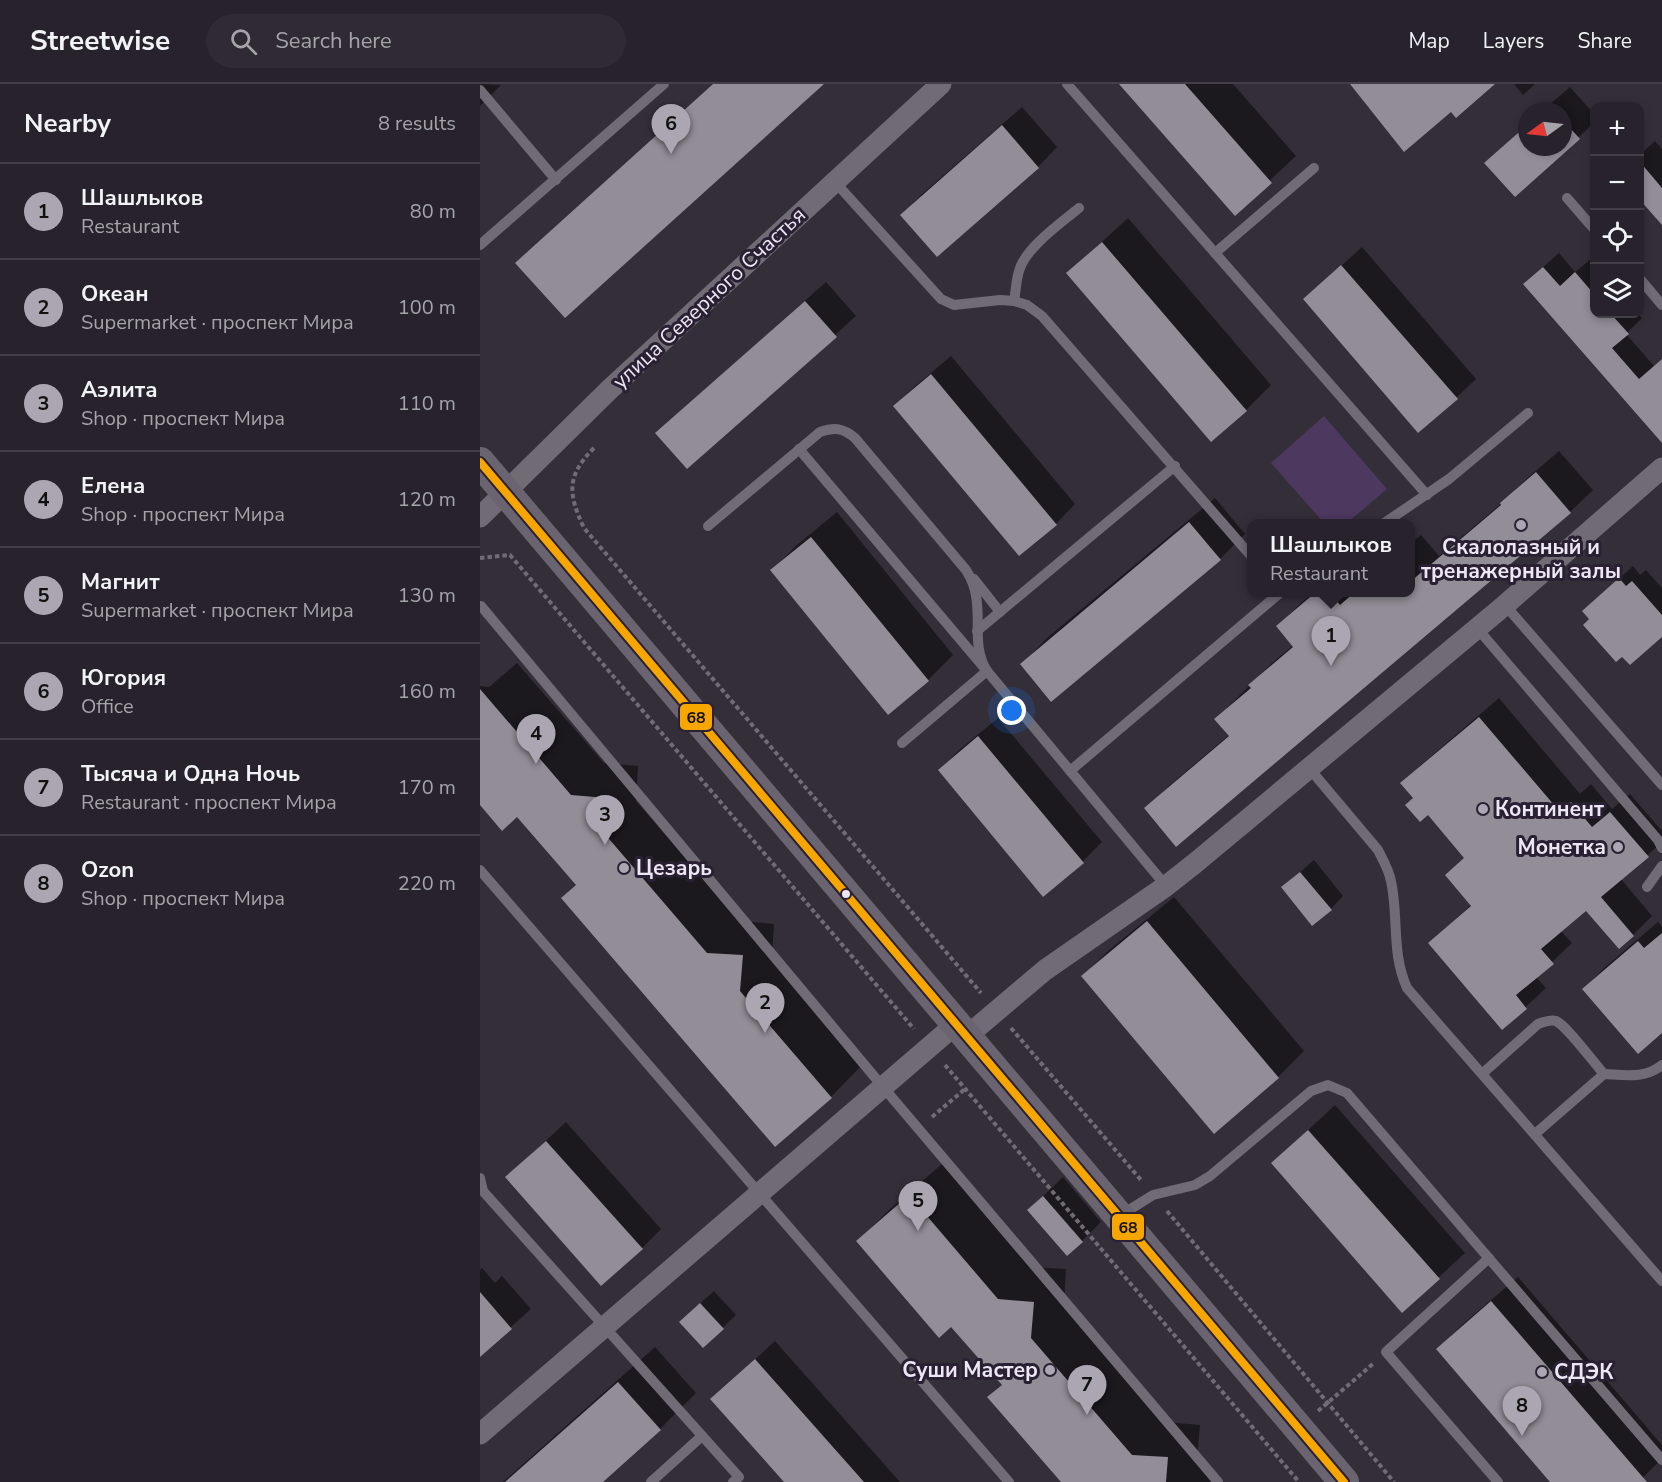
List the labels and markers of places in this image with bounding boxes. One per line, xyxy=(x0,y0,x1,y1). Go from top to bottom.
pin: 6 xyxy=(652,104,690,154)
marker: Скалолазный и тренажерный залы xyxy=(1514,518,1528,532)
place label: Скалолазный и тренажерный залы xyxy=(1421,533,1621,585)
pin: 1 xyxy=(1312,616,1350,666)
pin: 4 xyxy=(516,714,556,764)
place label: Континент xyxy=(1495,795,1604,823)
pin: 3 xyxy=(586,796,624,845)
marker: Континент xyxy=(1476,802,1490,816)
place label: Монетка xyxy=(1517,833,1606,861)
marker: Монетка xyxy=(1611,840,1625,854)
place label: Цезарь xyxy=(636,854,712,882)
marker: Цезарь xyxy=(617,861,631,875)
unlabelled marker xyxy=(840,888,852,900)
pin: 2 xyxy=(746,984,784,1033)
pin: 5 xyxy=(898,1182,938,1231)
place label: Суши Мастер xyxy=(902,1356,1038,1384)
place label: СДЭК xyxy=(1554,1358,1614,1386)
marker: Суши Мастер xyxy=(1043,1363,1057,1377)
marker: СДЭК xyxy=(1535,1365,1549,1379)
pin: 7 xyxy=(1068,1366,1106,1415)
pin: 8 xyxy=(1502,1386,1542,1436)

